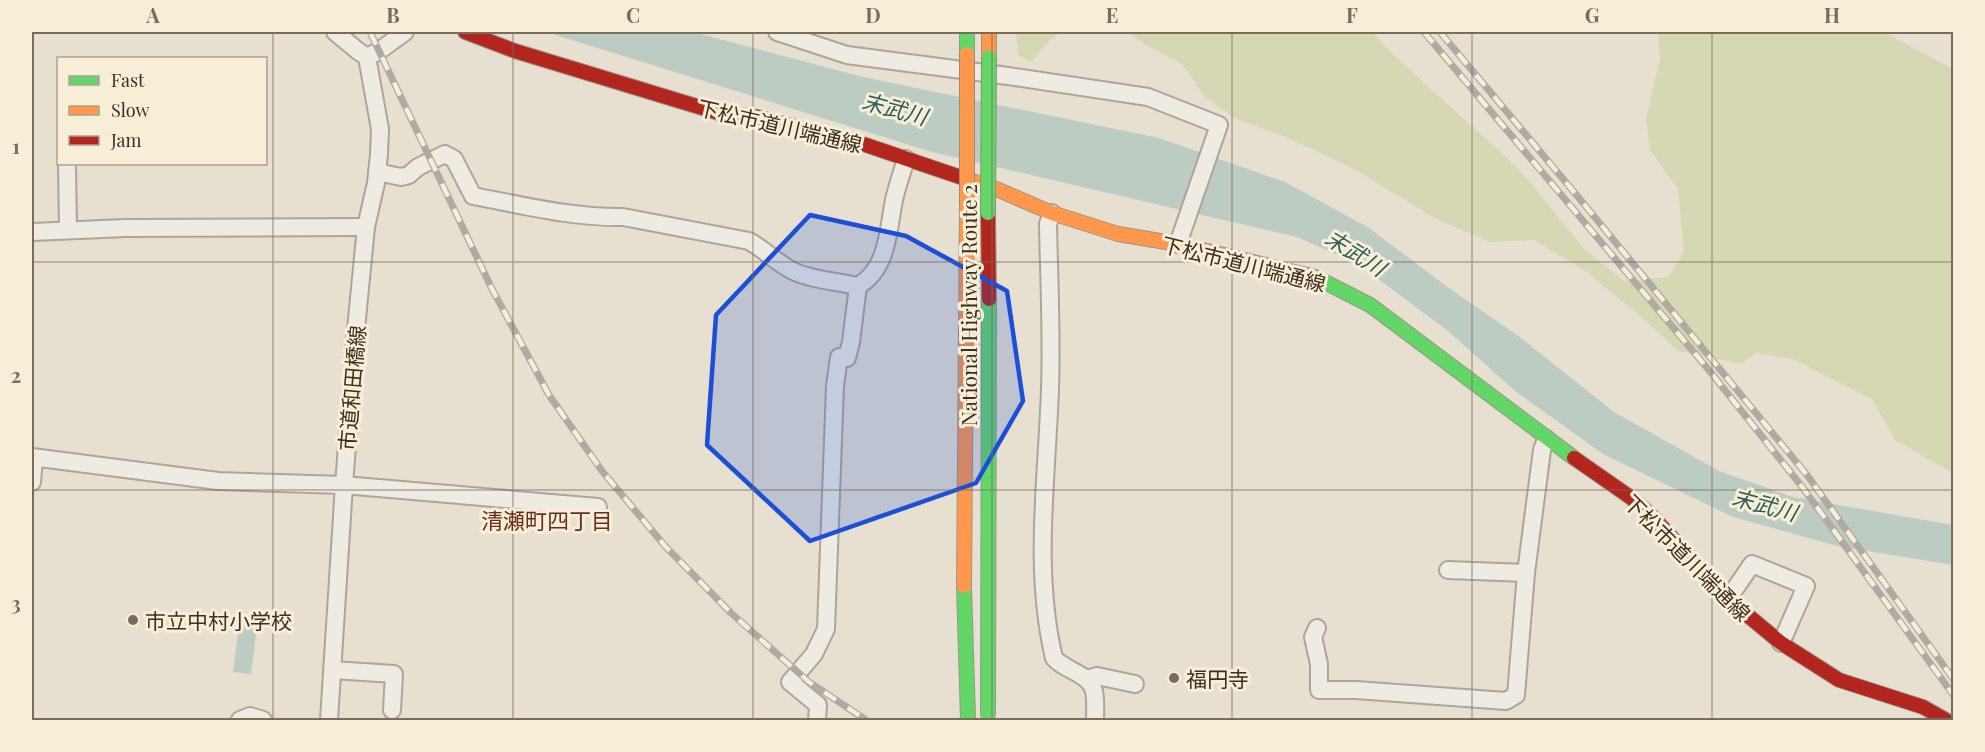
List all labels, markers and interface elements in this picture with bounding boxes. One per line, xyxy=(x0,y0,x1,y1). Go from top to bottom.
text: A xyxy=(145,1,160,28)
text: B xyxy=(386,1,400,28)
text: C xyxy=(626,1,640,28)
text: D xyxy=(865,1,881,28)
text: E xyxy=(1106,1,1118,28)
text: F xyxy=(1346,1,1358,28)
text: G xyxy=(1585,1,1600,28)
text: H xyxy=(1824,1,1840,28)
legend xyxy=(57,57,267,165)
text: Fast xyxy=(111,68,145,92)
water label: 末武川 xyxy=(859,85,933,132)
street label: 下松市道川端通線 xyxy=(695,92,865,158)
text: Slow xyxy=(111,98,149,122)
text: Jam xyxy=(110,128,141,152)
text: 1 xyxy=(12,132,20,159)
street label: National Highway Route 2 xyxy=(954,184,982,426)
water label: 末武川 xyxy=(1320,222,1394,283)
street label: 下松市道川端通線 xyxy=(1159,229,1329,297)
street label: 市道和田橋線 xyxy=(332,324,370,452)
text: 2 xyxy=(11,361,21,388)
water label: 末武川 xyxy=(1729,481,1803,528)
street label: 下松市道川端通線 xyxy=(1619,488,1757,626)
district label: 清瀬町四丁目 xyxy=(481,505,613,535)
text: 3 xyxy=(11,589,21,616)
place label: 市立中村小学校 xyxy=(145,606,292,634)
marker: 市立中村小学校 xyxy=(126,613,140,627)
place label: 福円寺 xyxy=(1186,664,1249,692)
marker: 福円寺 xyxy=(1167,671,1181,685)

